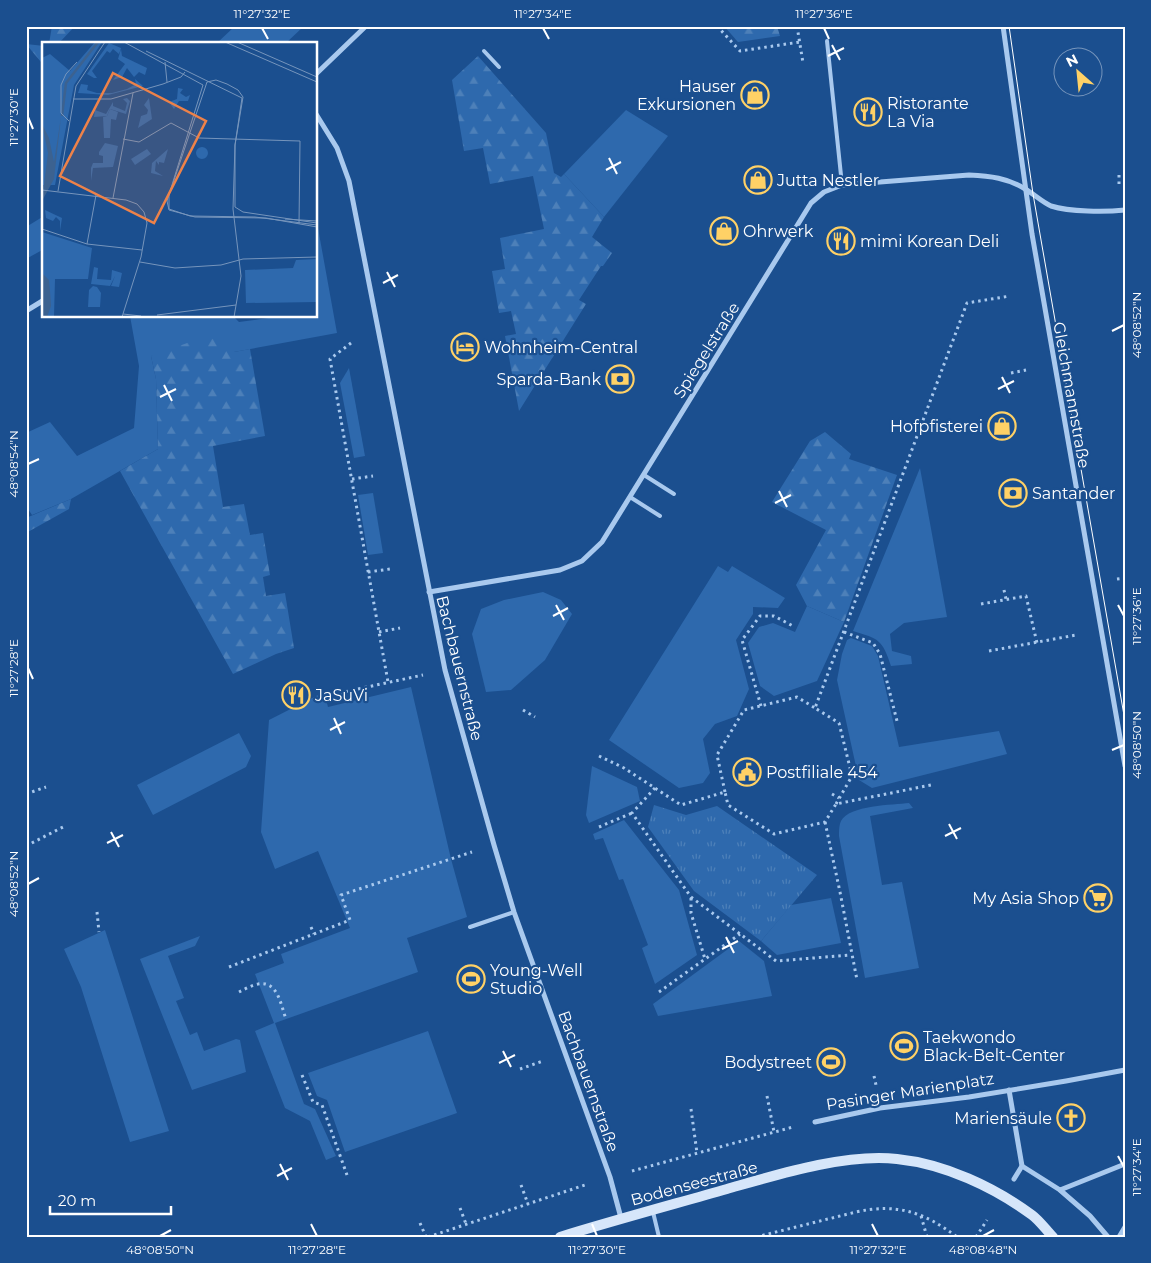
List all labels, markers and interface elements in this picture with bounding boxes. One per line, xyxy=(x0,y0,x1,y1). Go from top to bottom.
text: 11°27'32"E xyxy=(234,6,290,21)
text: 11°27'34"E xyxy=(514,6,572,21)
text: 11°27'36"E xyxy=(795,6,853,21)
inset map xyxy=(42,42,318,318)
north arrow xyxy=(1054,48,1104,98)
text: N xyxy=(1063,50,1081,71)
place label: Hauser Exkursionen xyxy=(637,77,736,114)
shop icon: Hauser Exkursionen xyxy=(740,80,770,110)
text: 11°27'30"E xyxy=(6,88,21,146)
place label: Ristorante La Via xyxy=(887,94,969,131)
restaurant icon: Ristorante La Via xyxy=(853,97,883,127)
shop icon: Jutta Nestler xyxy=(743,165,773,195)
place label: Jutta Nestler xyxy=(776,171,879,190)
shop icon: Ohrwerk xyxy=(709,216,739,246)
place label: Ohrwerk xyxy=(743,222,814,241)
restaurant icon: mimi Korean Deli xyxy=(826,226,856,256)
place label: mimi Korean Deli xyxy=(860,232,999,251)
text: 48°08'52"N xyxy=(1129,292,1144,358)
street label: Spiegelstraße xyxy=(669,299,743,402)
street label: Gleichmannstraße xyxy=(1049,320,1094,470)
hotel icon: Wohnheim-Central xyxy=(450,332,480,362)
place label: Wohnheim-Central xyxy=(484,338,638,357)
bank icon: Sparda-Bank xyxy=(605,364,635,394)
place label: Sparda-Bank xyxy=(496,370,601,389)
shop icon: Hofpfisterei xyxy=(987,411,1017,441)
place label: Hofpfisterei xyxy=(890,417,983,436)
text: 48°08'54"N xyxy=(6,430,21,498)
bank icon: Santander xyxy=(998,478,1028,508)
place label: Santander xyxy=(1032,484,1115,503)
text: 11°27'36"E xyxy=(1129,587,1144,645)
street label: Bachbauernstraße xyxy=(432,594,487,743)
text: 11°27'28"E xyxy=(6,639,21,697)
restaurant icon: JaSuVi xyxy=(281,680,311,710)
place label: JaSuVi xyxy=(314,686,368,705)
text: 48°08'50"N xyxy=(1129,711,1144,779)
public building icon: Postfiliale 454 xyxy=(732,757,762,787)
place label: Postfiliale 454 xyxy=(766,763,878,782)
text: 48°08'52"N xyxy=(6,851,21,917)
supermarket icon: My Asia Shop xyxy=(1083,883,1113,913)
place label: My Asia Shop xyxy=(972,889,1079,908)
place label: Young-Well Studio xyxy=(490,961,583,998)
sports icon: Young-Well Studio xyxy=(456,964,486,994)
street label: Bachbauernstraße xyxy=(554,1008,623,1154)
place label: Taekwondo Black-Belt-Center xyxy=(923,1028,1065,1065)
sports icon: Taekwondo Black-Belt-Center xyxy=(889,1031,919,1061)
sports icon: Bodystreet xyxy=(816,1047,846,1077)
place label: Bodystreet xyxy=(724,1053,812,1072)
street label: Pasinger Marienplatz xyxy=(825,1069,995,1114)
church icon: Mariensäule xyxy=(1056,1103,1086,1133)
place label: Mariensäule xyxy=(954,1109,1052,1128)
text: 11°27'34"E xyxy=(1129,1138,1144,1196)
street label: Bodenseestraße xyxy=(629,1157,760,1210)
scale bar xyxy=(50,1183,171,1215)
text: 20 m xyxy=(58,1191,96,1210)
text: 48°08'50"N xyxy=(126,1242,194,1257)
text: 11°27'28"E xyxy=(288,1242,346,1257)
text: 11°27'30"E xyxy=(568,1242,626,1257)
text: 11°27'32"E xyxy=(850,1242,906,1257)
text: 48°08'48"N xyxy=(949,1242,1017,1257)

